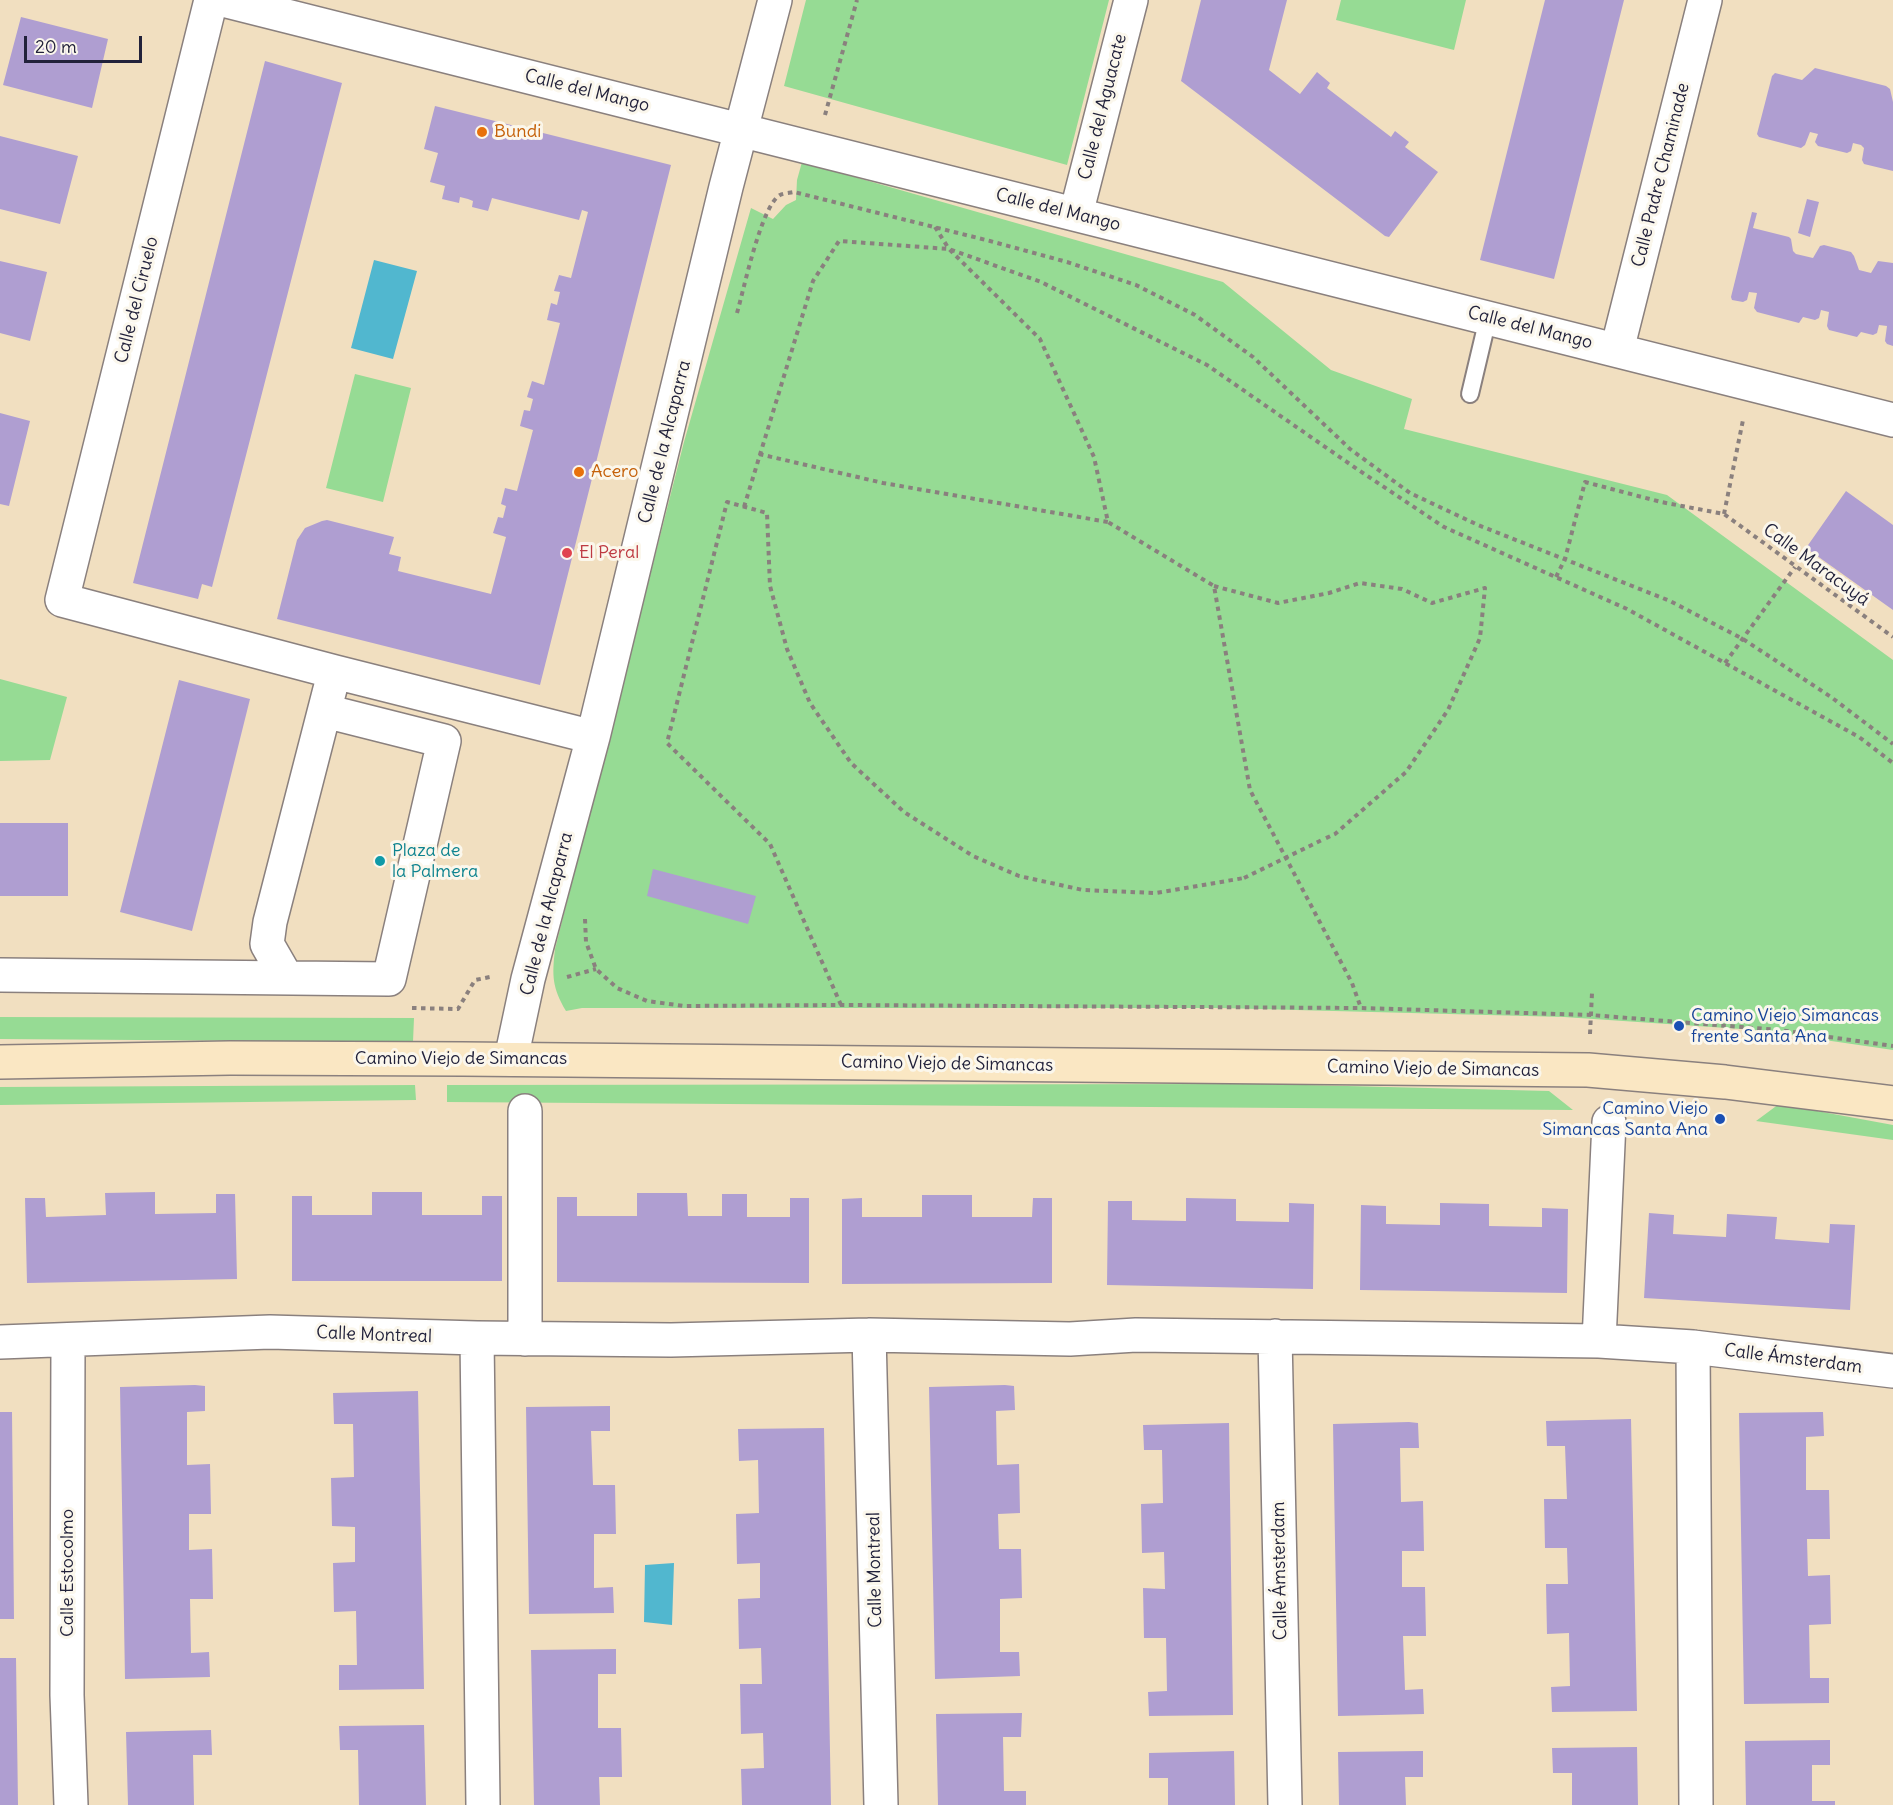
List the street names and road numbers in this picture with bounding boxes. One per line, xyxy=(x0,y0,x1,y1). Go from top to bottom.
street label: Calle del Aguacate xyxy=(1074,32,1132,182)
street label: Calle del Mango xyxy=(522,65,652,117)
street label: Calle Padre Chaminade xyxy=(1628,81,1694,269)
street label: Calle del Mango xyxy=(993,184,1123,236)
street label: Calle del Ciruelo xyxy=(111,234,163,366)
street label: Calle del Mango xyxy=(1465,302,1595,354)
street label: Calle de la Alcaparra xyxy=(634,358,696,526)
street label: Calle Maracuyá xyxy=(1759,519,1873,611)
street label: Calle de la Alcaparra xyxy=(516,830,578,998)
street label: Camino Viejo de Simancas xyxy=(355,1048,567,1070)
street label: Camino Viejo de Simancas xyxy=(841,1051,1053,1077)
street label: Camino Viejo de Simancas xyxy=(1327,1056,1539,1082)
street label: Calle Montreal xyxy=(316,1322,432,1348)
street label: Calle Ámsterdam xyxy=(1723,1340,1863,1378)
street label: Calle Ámsterdam xyxy=(1268,1501,1292,1641)
street label: Calle Estocolmo xyxy=(57,1509,79,1637)
street label: Calle Montreal xyxy=(863,1512,887,1628)

